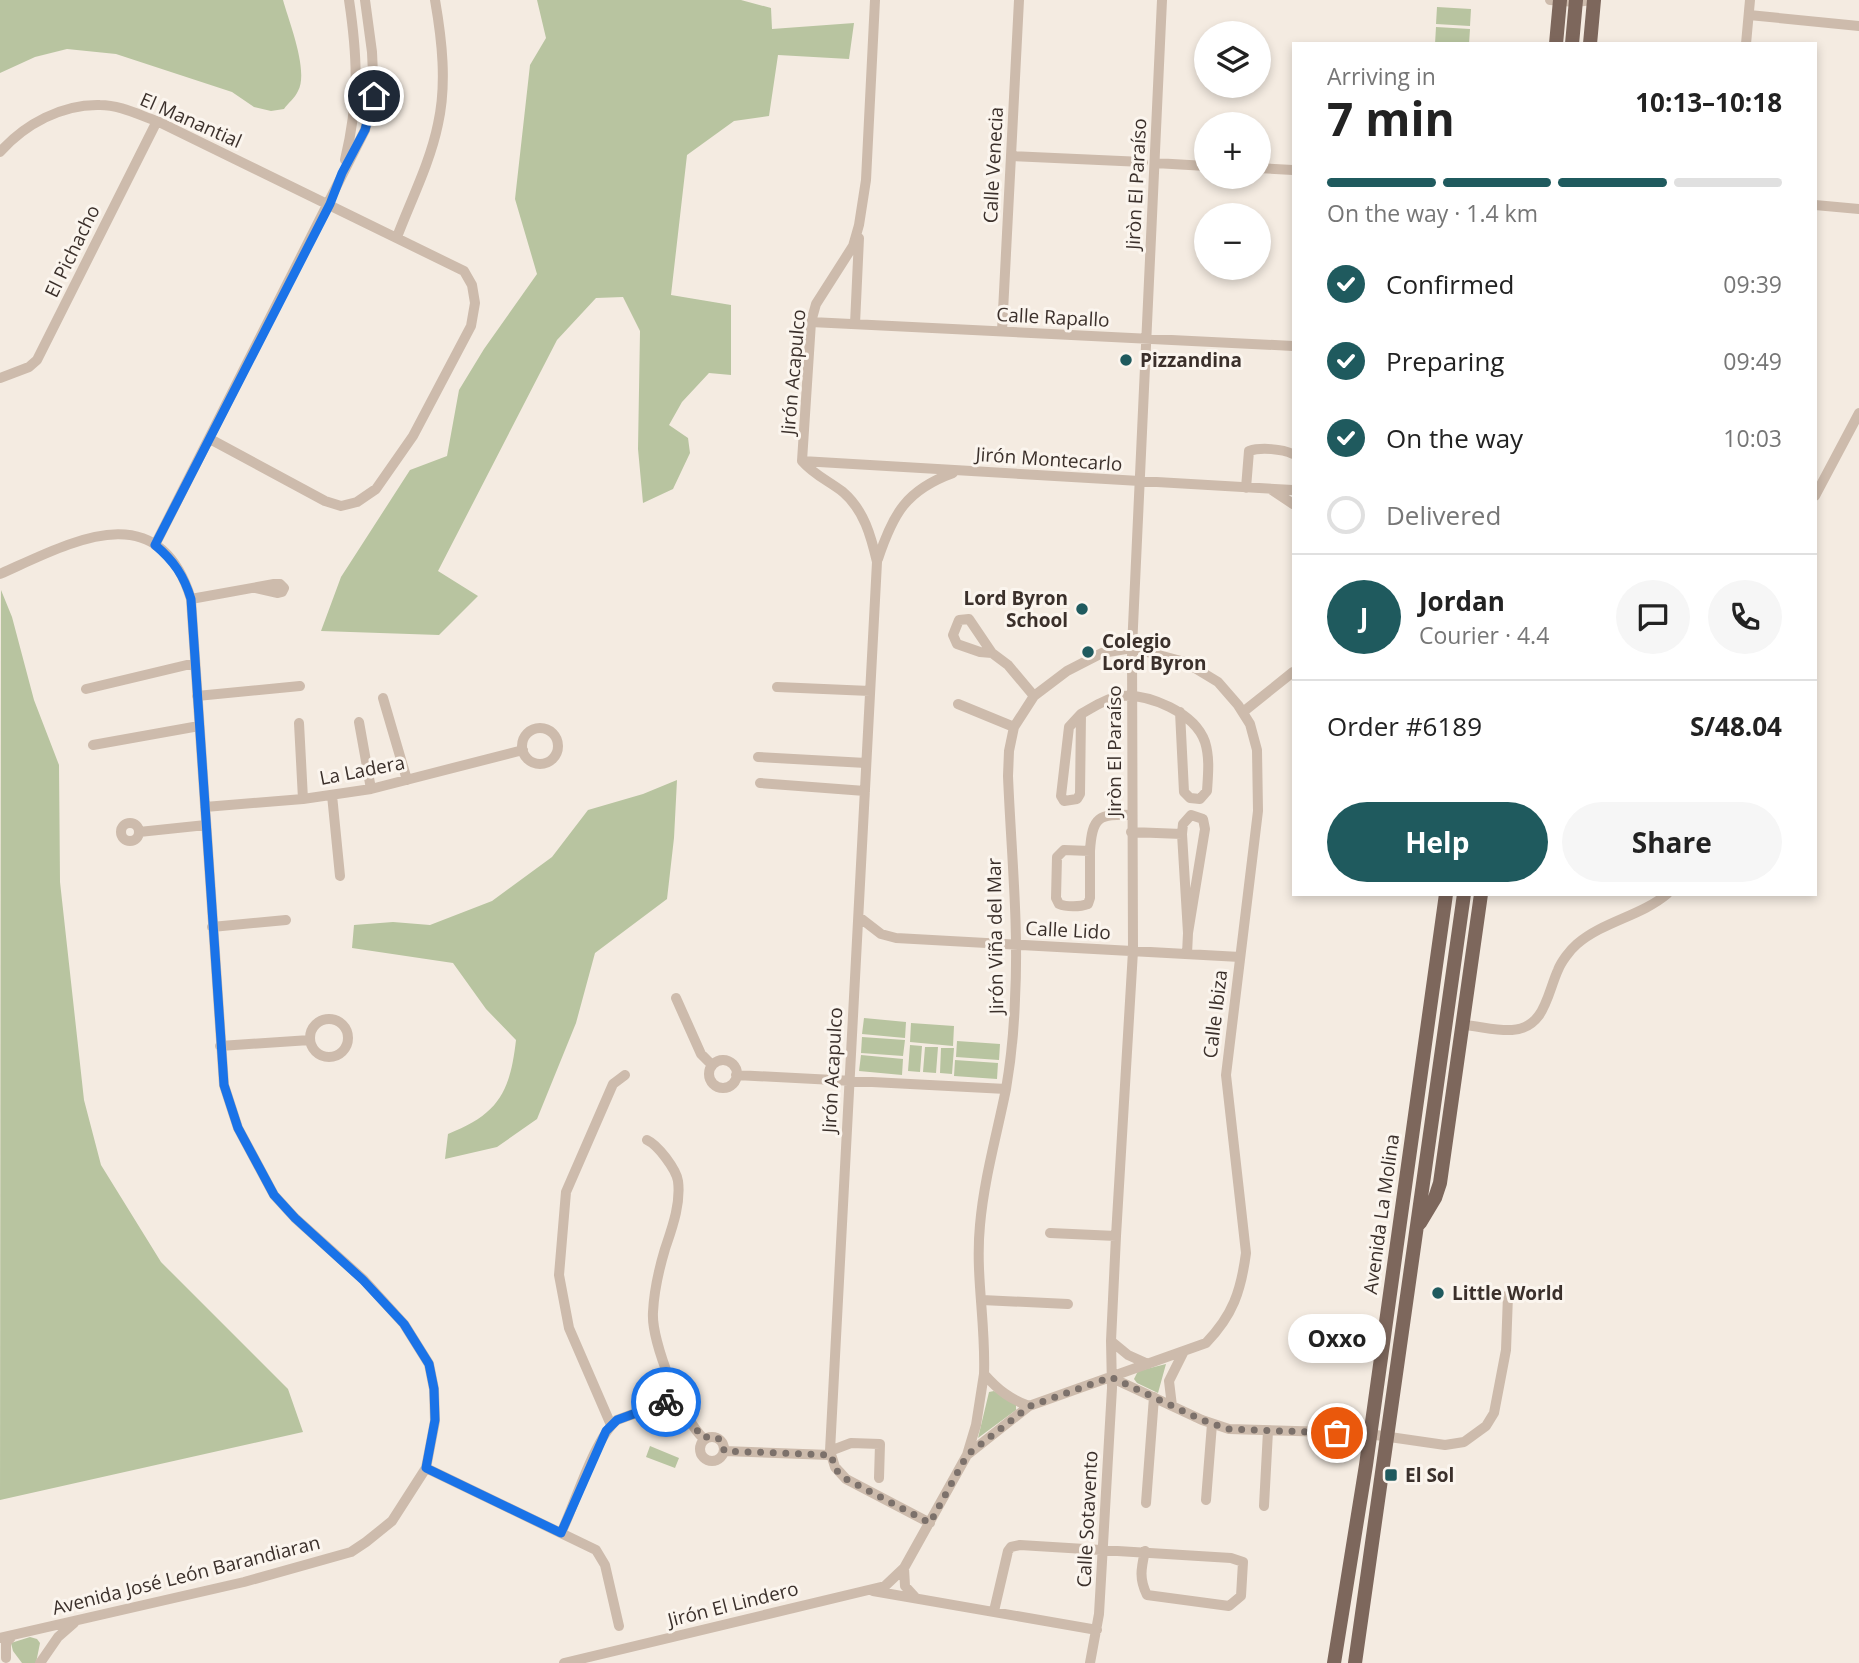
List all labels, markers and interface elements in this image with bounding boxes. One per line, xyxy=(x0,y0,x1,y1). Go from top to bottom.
map controls xyxy=(1194,21,1271,280)
button: layers xyxy=(1194,21,1271,98)
text: Arriving in xyxy=(1327,60,1436,92)
pin xyxy=(344,66,404,126)
icon: home xyxy=(355,77,393,115)
text: 10:13–10:18 xyxy=(1635,84,1782,120)
street label: El Manantial xyxy=(136,86,246,154)
text: 7 min xyxy=(1327,87,1455,149)
street label: Calle Venecia xyxy=(977,106,1009,224)
button: + xyxy=(1194,112,1271,189)
street label: Jiròn El Paraíso xyxy=(1119,118,1152,252)
text: On the way · 1.4 km xyxy=(1327,197,1538,229)
street label: El Pichacho xyxy=(38,200,106,302)
button: − xyxy=(1194,203,1271,280)
icon: check xyxy=(1327,265,1365,303)
text: Confirmed xyxy=(1386,266,1514,302)
text: 09:39 xyxy=(1723,268,1782,300)
street label: Calle Rapallo xyxy=(996,301,1110,333)
street label: Jirón Acapulco xyxy=(774,308,811,438)
icon: check xyxy=(1327,342,1365,380)
text: Preparing xyxy=(1386,343,1504,379)
text: 09:49 xyxy=(1723,345,1782,377)
place label: Pizzandina xyxy=(1140,347,1242,373)
marker: Pizzandina xyxy=(1118,352,1134,368)
icon: check xyxy=(1327,419,1365,457)
text: On the way xyxy=(1386,420,1523,456)
text: 10:03 xyxy=(1723,422,1782,454)
street label: Jirón Montecarlo xyxy=(973,441,1123,477)
text: Delivered xyxy=(1386,497,1501,533)
button: chat xyxy=(1616,580,1690,654)
button: phone xyxy=(1708,580,1782,654)
text: Jordan xyxy=(1419,583,1505,619)
place label: Lord Byron School xyxy=(963,585,1068,633)
text: J xyxy=(1360,599,1368,635)
marker: Lord Byron School xyxy=(1074,601,1090,617)
text: Courier · 4.4 xyxy=(1419,619,1549,651)
place label: Colegio Lord Byron xyxy=(1102,628,1207,676)
marker: Colegio Lord Byron xyxy=(1080,644,1096,660)
street label: Jiròn El Paraíso xyxy=(1101,685,1127,819)
text: Order #6189 xyxy=(1327,708,1482,744)
text: S/48.04 xyxy=(1690,708,1782,744)
street label: La Ladera xyxy=(317,749,407,791)
button: Help xyxy=(1327,802,1548,882)
button: Share xyxy=(1562,802,1782,882)
street label: Jirón Viña del Mar xyxy=(981,857,1009,1016)
street label: Calle Lido xyxy=(1025,915,1111,945)
street label: Calle Ibiza xyxy=(1197,968,1233,1060)
street label: Jirón Acapulco xyxy=(816,1006,848,1136)
street label: Avenida La Molina xyxy=(1357,1132,1405,1296)
place label: Little World xyxy=(1452,1280,1564,1306)
marker: Little World xyxy=(1430,1285,1446,1301)
callout: Oxxo xyxy=(1288,1314,1386,1363)
text: Oxxo xyxy=(1307,1322,1367,1354)
courier xyxy=(631,1367,701,1437)
icon: bike xyxy=(647,1383,685,1421)
pin xyxy=(1307,1403,1367,1463)
icon: bag xyxy=(1318,1414,1356,1452)
street label: Calle Sotavento xyxy=(1070,1450,1104,1588)
place label: El Sol xyxy=(1405,1462,1454,1488)
marker: El Sol xyxy=(1383,1467,1399,1483)
street label: Avenida José León Barandiaran xyxy=(49,1529,323,1621)
street label: Jirón El Lindero xyxy=(663,1575,801,1633)

